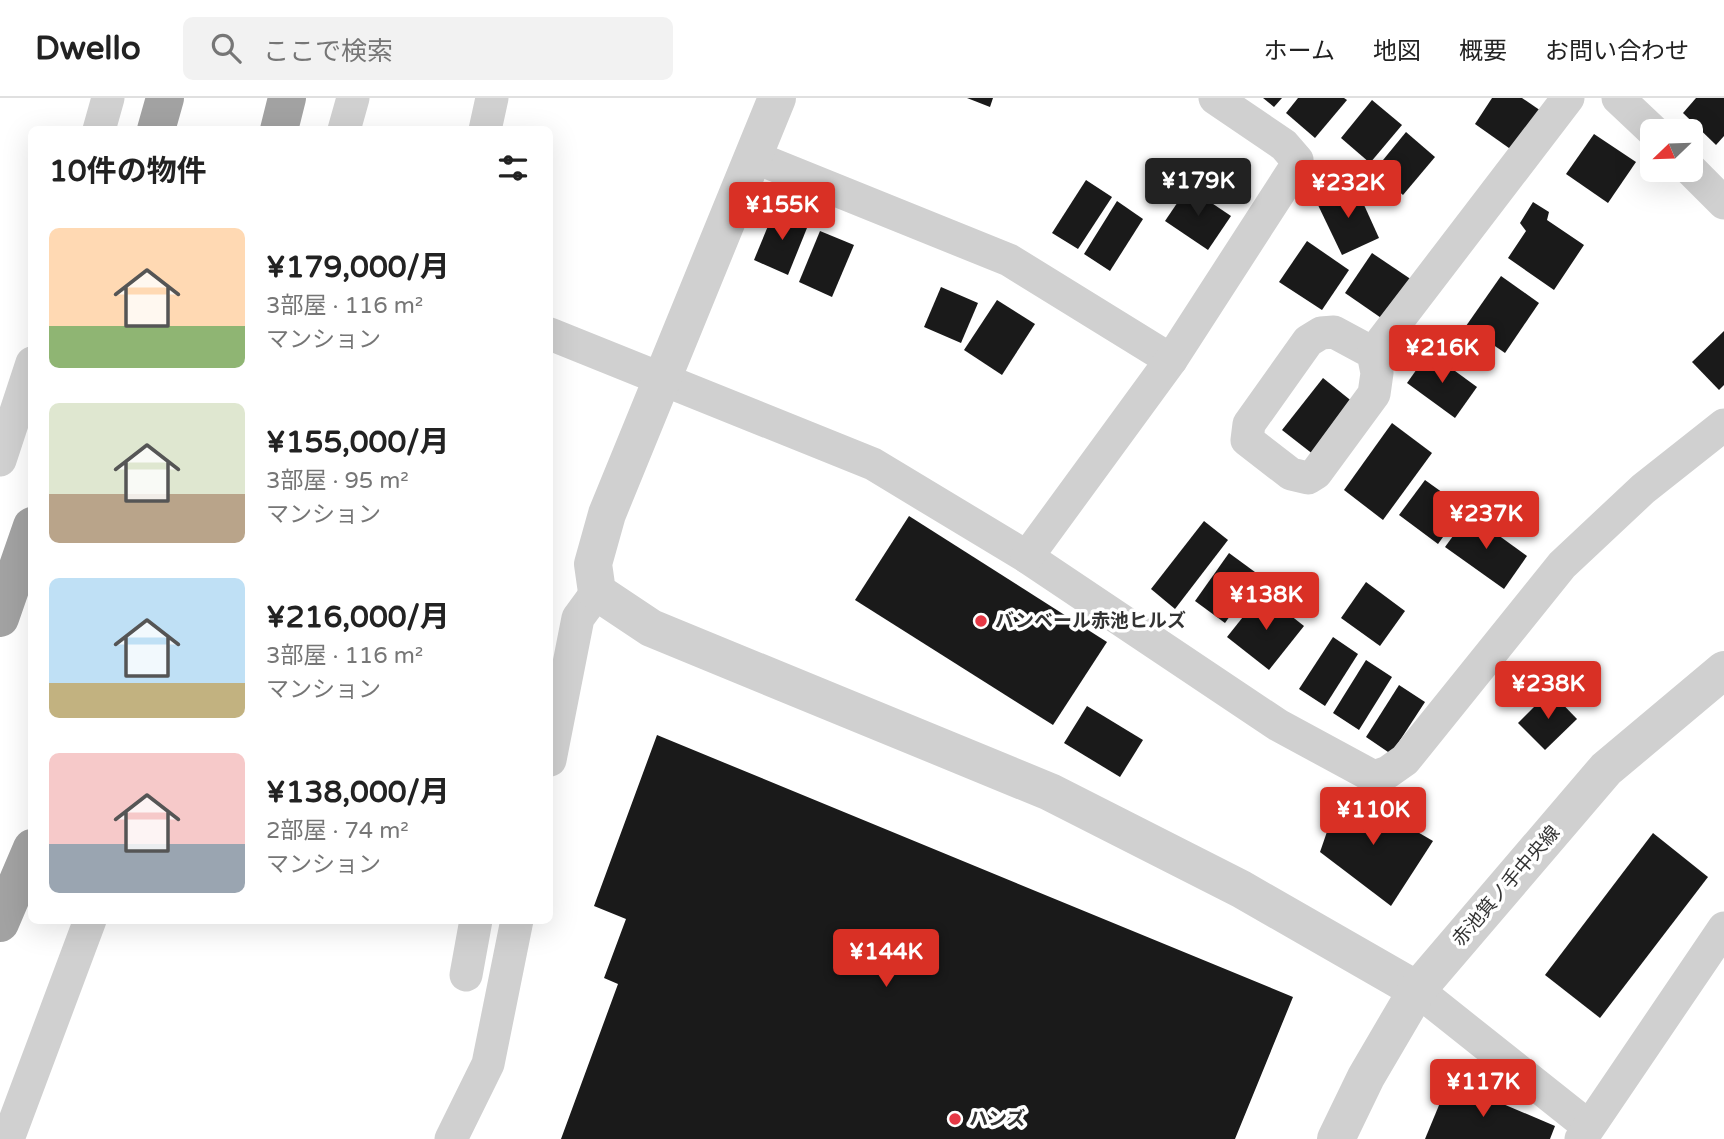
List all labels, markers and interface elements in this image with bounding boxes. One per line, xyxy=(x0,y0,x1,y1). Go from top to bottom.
search box xyxy=(183,17,673,80)
text: Dwello xyxy=(35,29,141,68)
icon: search xyxy=(207,29,245,67)
text: ここで検索 xyxy=(263,36,393,67)
text: ホーム xyxy=(1264,37,1335,66)
text: 地図 xyxy=(1373,37,1421,66)
text: 概要 xyxy=(1459,37,1507,66)
text: お問い合わせ xyxy=(1545,37,1689,66)
north arrow xyxy=(1640,119,1703,182)
map controls xyxy=(1640,119,1703,182)
icon: filters xyxy=(494,149,532,187)
text: 10件の物件 xyxy=(49,153,207,190)
pin: ¥179K xyxy=(1149,158,1247,218)
pin: ¥232K xyxy=(1299,160,1397,220)
text: ¥179K xyxy=(1161,167,1235,195)
text: ¥232K xyxy=(1311,169,1385,197)
pin: ¥155K xyxy=(733,183,831,242)
text: ¥155K xyxy=(745,191,819,219)
text: ¥179,000/月 xyxy=(266,249,450,286)
icon: home xyxy=(105,256,189,340)
text: 3部屋 · 116 m² xyxy=(266,292,423,320)
text: マンション xyxy=(266,326,381,354)
pin: ¥216K xyxy=(1393,326,1491,385)
text: ¥216K xyxy=(1405,334,1479,362)
text: ¥155,000/月 xyxy=(266,424,450,461)
icon: home xyxy=(105,431,189,515)
text: 3部屋 · 95 m² xyxy=(266,467,409,495)
pin: ¥237K xyxy=(1437,491,1535,551)
text: ¥237K xyxy=(1449,500,1523,528)
text: マンション xyxy=(266,501,381,529)
pin: ¥138K xyxy=(1217,573,1315,632)
text: ¥138K xyxy=(1229,581,1303,609)
text: ¥216,000/月 xyxy=(266,599,450,636)
icon: home xyxy=(105,606,189,690)
place label: バンベール赤池ヒルズ xyxy=(995,610,1186,632)
marker: バンベール赤池ヒルズ xyxy=(973,613,989,629)
text: 3部屋 · 116 m² xyxy=(266,642,423,670)
pin: ¥238K xyxy=(1499,662,1597,721)
text: ¥238K xyxy=(1511,670,1585,698)
text: マンション xyxy=(266,676,381,704)
text: ¥138,000/月 xyxy=(266,774,450,811)
icon: home xyxy=(105,781,189,865)
pin: ¥110K xyxy=(1324,788,1422,847)
text: ¥110K xyxy=(1336,796,1410,824)
text: 2部屋 · 74 m² xyxy=(266,817,409,845)
street label: 赤池箕ノ手中央線 xyxy=(1448,821,1564,951)
text: マンション xyxy=(266,851,381,879)
pin: ¥144K xyxy=(837,930,935,989)
text: ¥144K xyxy=(849,938,923,966)
pin: ¥117K xyxy=(1434,1060,1532,1119)
text: ¥117K xyxy=(1446,1068,1520,1096)
place label: ハンズ xyxy=(969,1108,1026,1130)
marker: ハンズ xyxy=(947,1111,963,1127)

